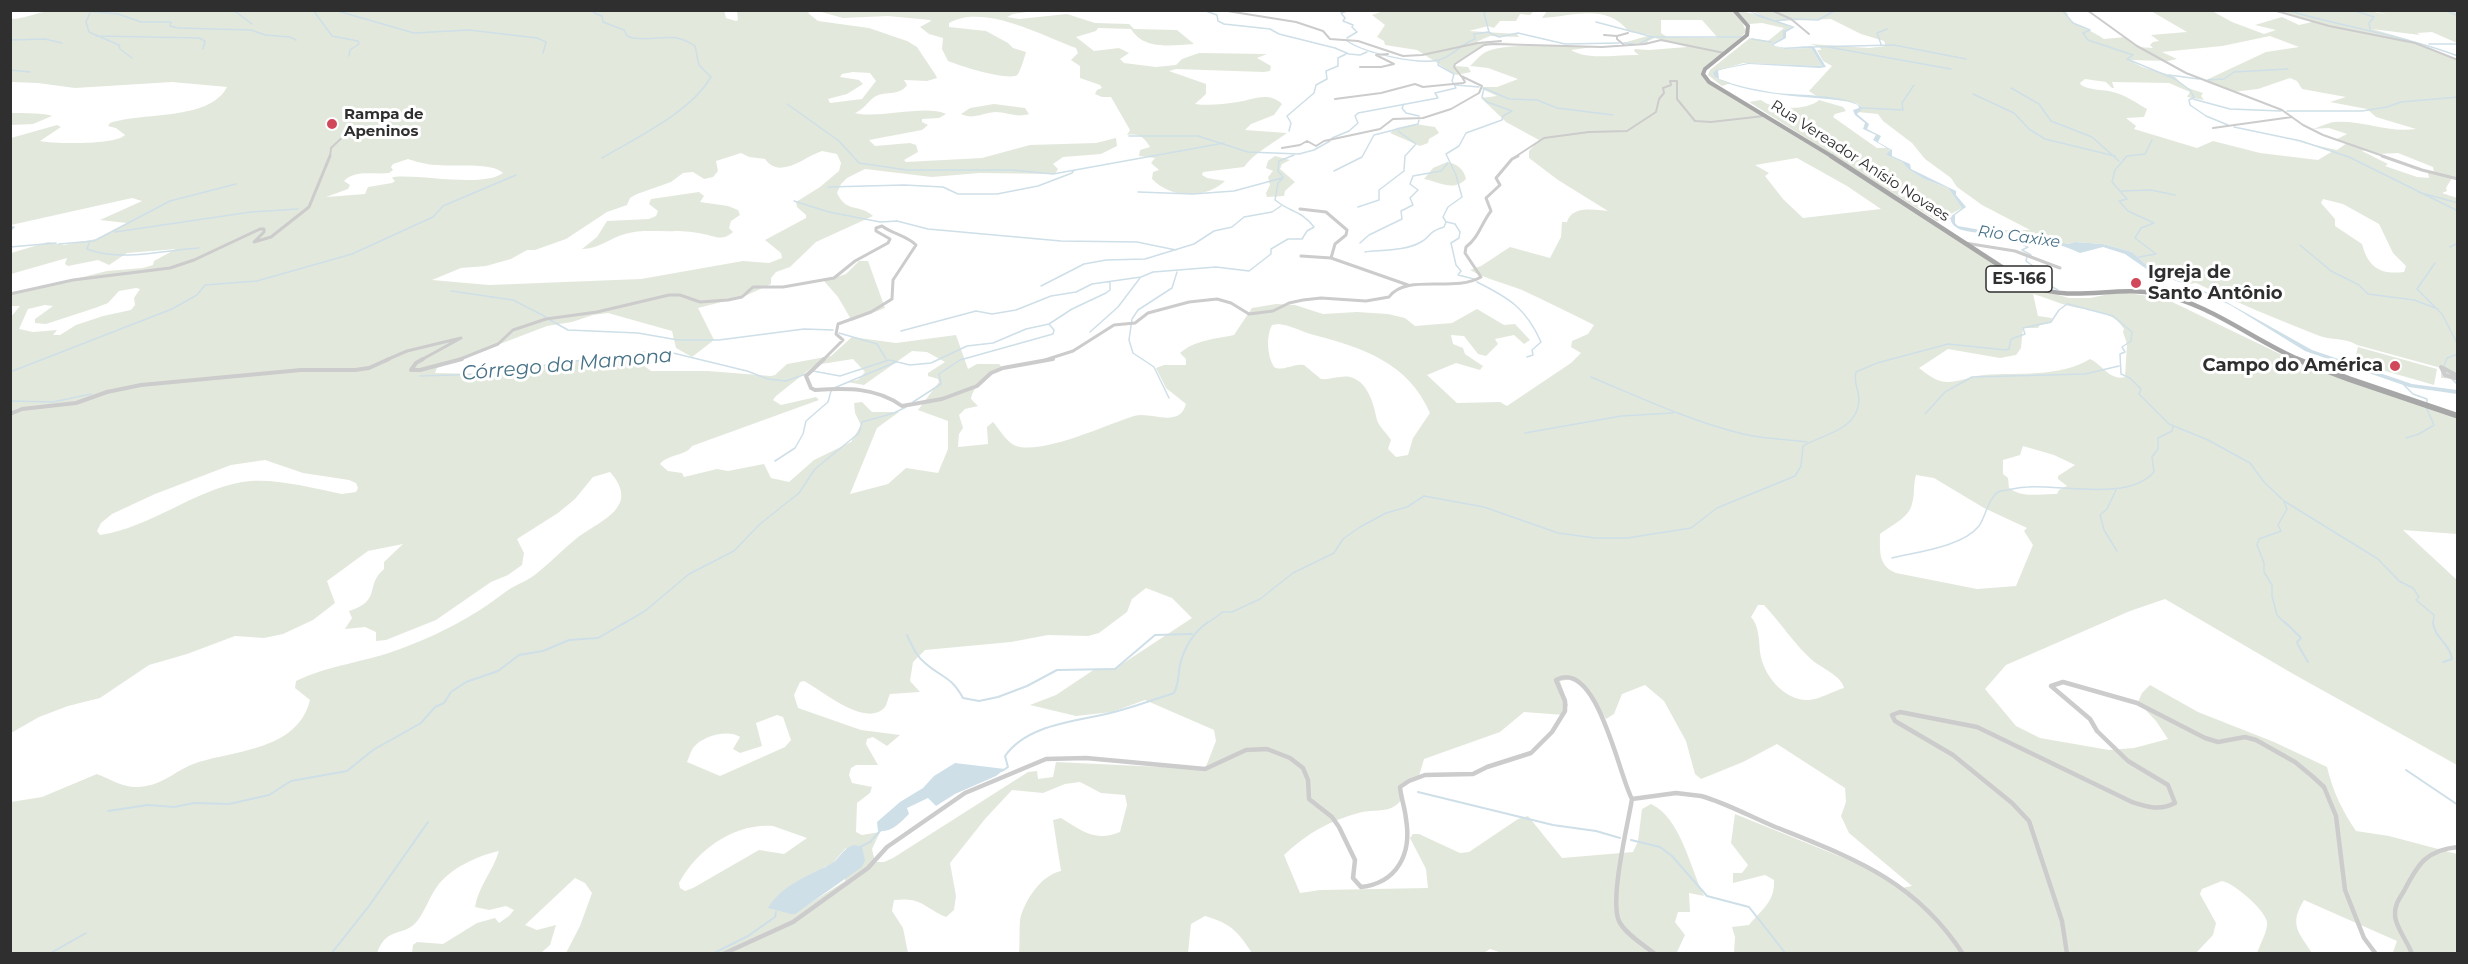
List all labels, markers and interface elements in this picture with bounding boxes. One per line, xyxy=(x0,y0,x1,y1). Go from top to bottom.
street label: Rua Vereador Anísio Novaes xyxy=(1767,96,1953,226)
place label: Rampa de Apeninos xyxy=(344,106,423,141)
marker: Rampa de Apeninos xyxy=(325,117,339,131)
water label: Rio Caxixe xyxy=(1977,222,2061,252)
place label: Igreja de Santo Antônio xyxy=(2148,262,2283,304)
road number: ES-166 xyxy=(1986,266,2052,292)
marker: Igreja de Santo Antônio xyxy=(2129,276,2143,290)
water label: Córrego da Mamona xyxy=(461,344,673,386)
place label: Campo do América xyxy=(2202,355,2383,377)
marker: Campo do América xyxy=(2388,359,2402,373)

